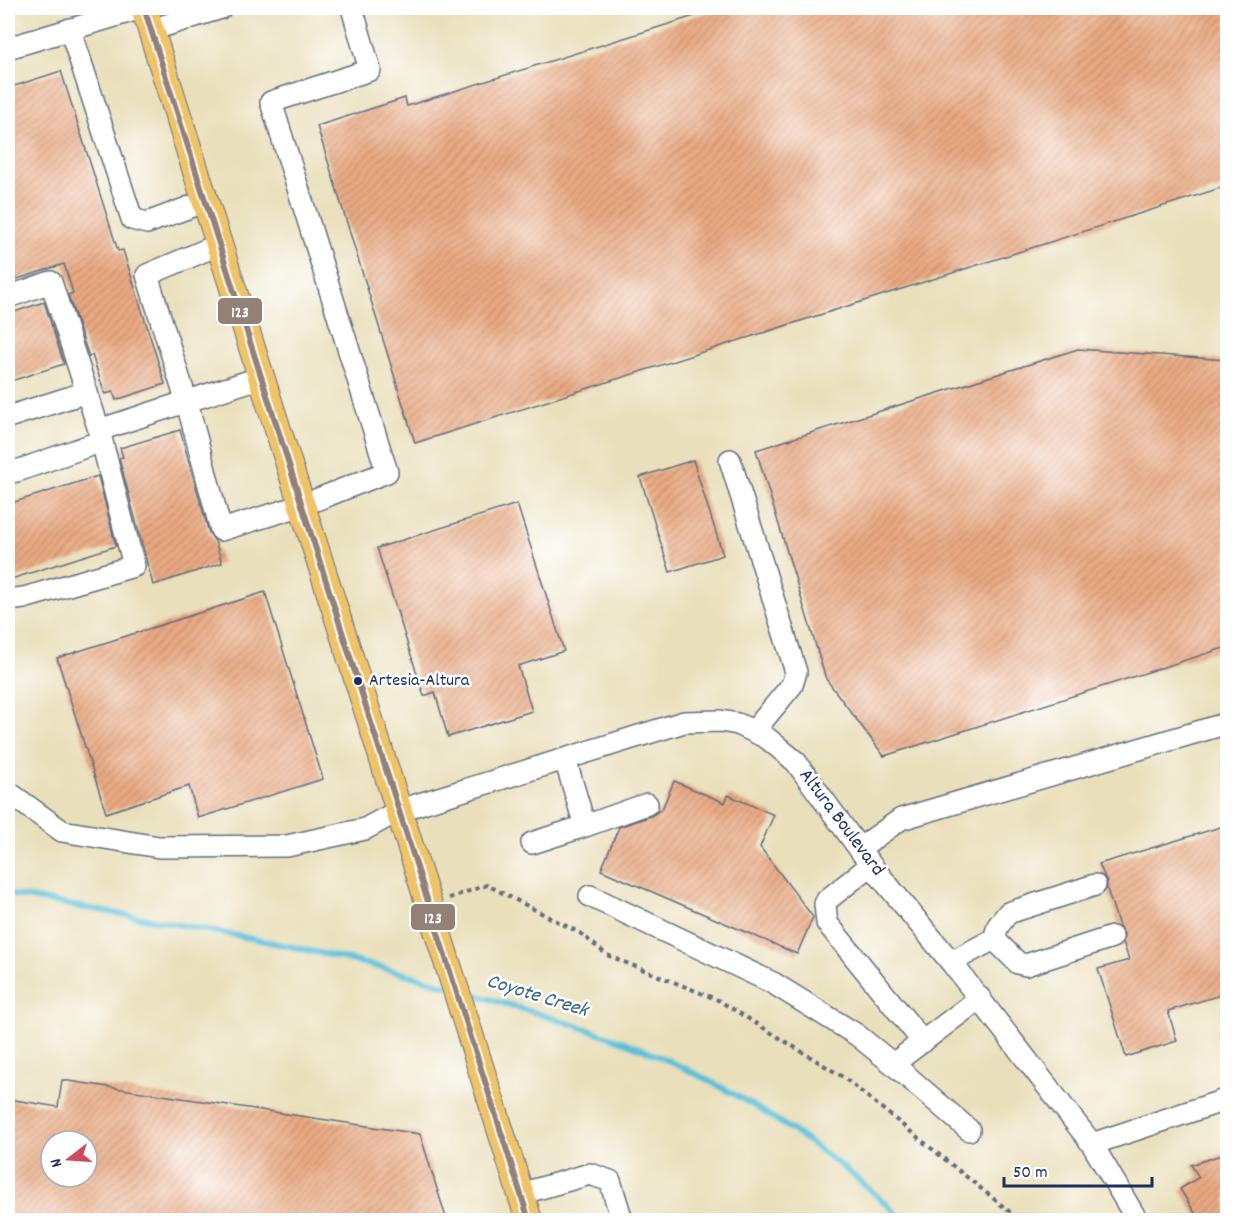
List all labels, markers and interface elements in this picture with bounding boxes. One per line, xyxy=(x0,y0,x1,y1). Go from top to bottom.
line badge: 123 xyxy=(217,297,263,325)
text: 123 xyxy=(231,302,249,325)
place label: Artesia-Altura xyxy=(369,669,470,694)
marker: Artesia-Altura xyxy=(352,675,364,687)
street label: Altura Boulevard xyxy=(791,763,891,883)
line badge: 123 xyxy=(410,903,456,931)
text: 123 xyxy=(424,908,442,931)
water label: Coyote Creek xyxy=(483,967,594,1027)
north arrow xyxy=(39,1129,99,1189)
scale bar xyxy=(1004,1150,1152,1188)
text: N xyxy=(45,1155,69,1170)
text: 50 m xyxy=(1013,1161,1048,1186)

